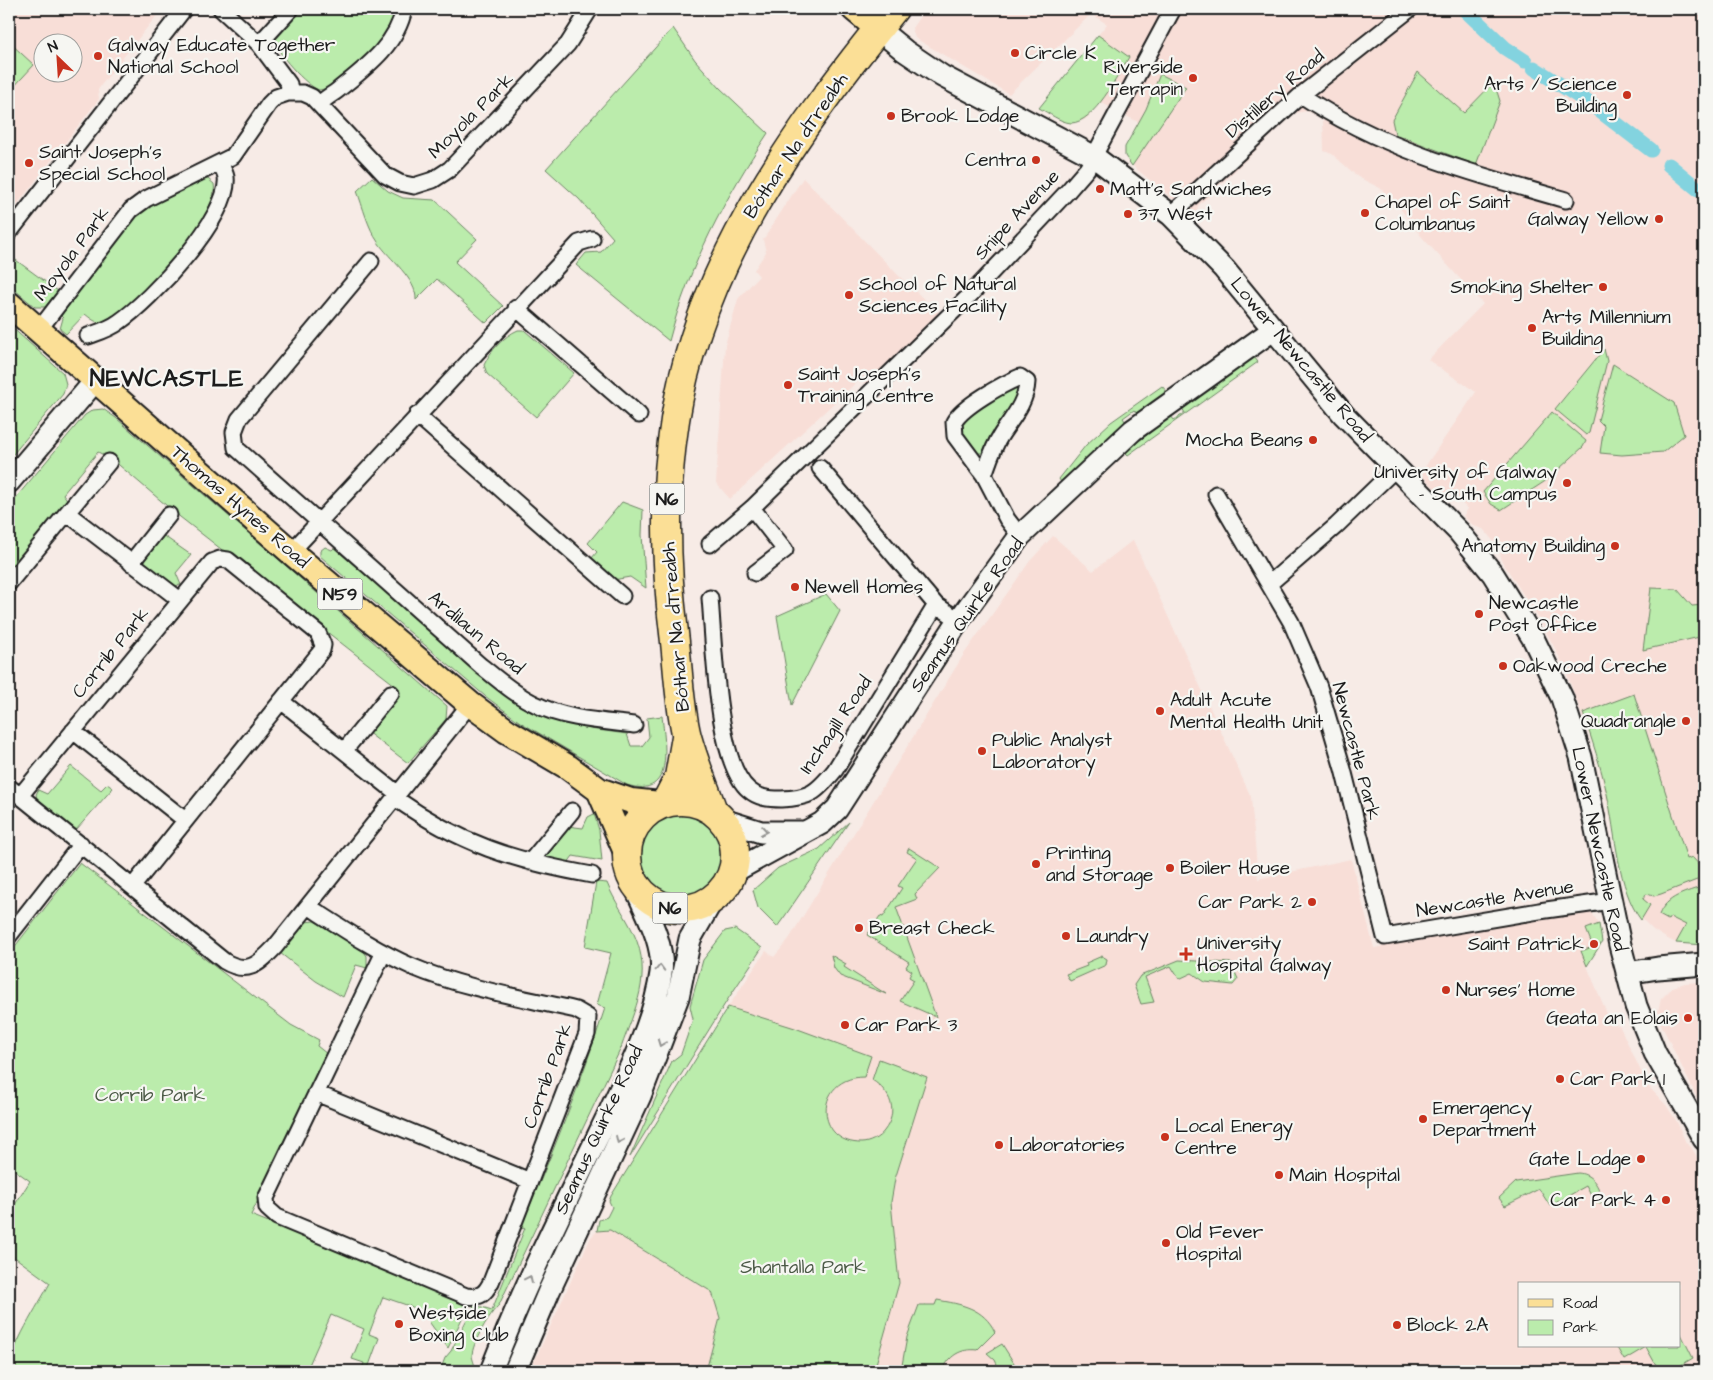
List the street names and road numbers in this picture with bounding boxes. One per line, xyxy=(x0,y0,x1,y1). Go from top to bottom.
street label: Distillery Road xyxy=(1219,43,1331,146)
street label: Moyola Park xyxy=(422,67,521,166)
street label: Bóthar Na dTreabh xyxy=(737,67,855,224)
street label: Snipe Avenue xyxy=(968,164,1066,266)
street label: Moyola Park xyxy=(28,201,117,307)
street label: Lower Newcastle Road xyxy=(1224,271,1379,449)
street label: Thomas Hynes Road xyxy=(164,439,315,576)
road number: N6 xyxy=(650,484,684,514)
street label: Seamus Quirke Road xyxy=(903,532,1031,698)
street label: Bóthar Na dTreabh xyxy=(655,540,697,713)
road number: N59 xyxy=(318,578,362,610)
street label: Ardilaun Road xyxy=(422,585,530,682)
street label: Corrib Park xyxy=(66,601,156,704)
street label: Inchagill Road xyxy=(793,670,880,780)
street label: Newcastle Park xyxy=(1325,679,1387,823)
street label: Lower Newcastle Road xyxy=(1564,744,1634,954)
street label: Newcastle Avenue xyxy=(1414,873,1576,925)
road number: N6 xyxy=(652,892,688,924)
street label: Corrib Park xyxy=(516,1019,580,1132)
street label: Seamus Quirke Road xyxy=(548,1041,650,1219)

